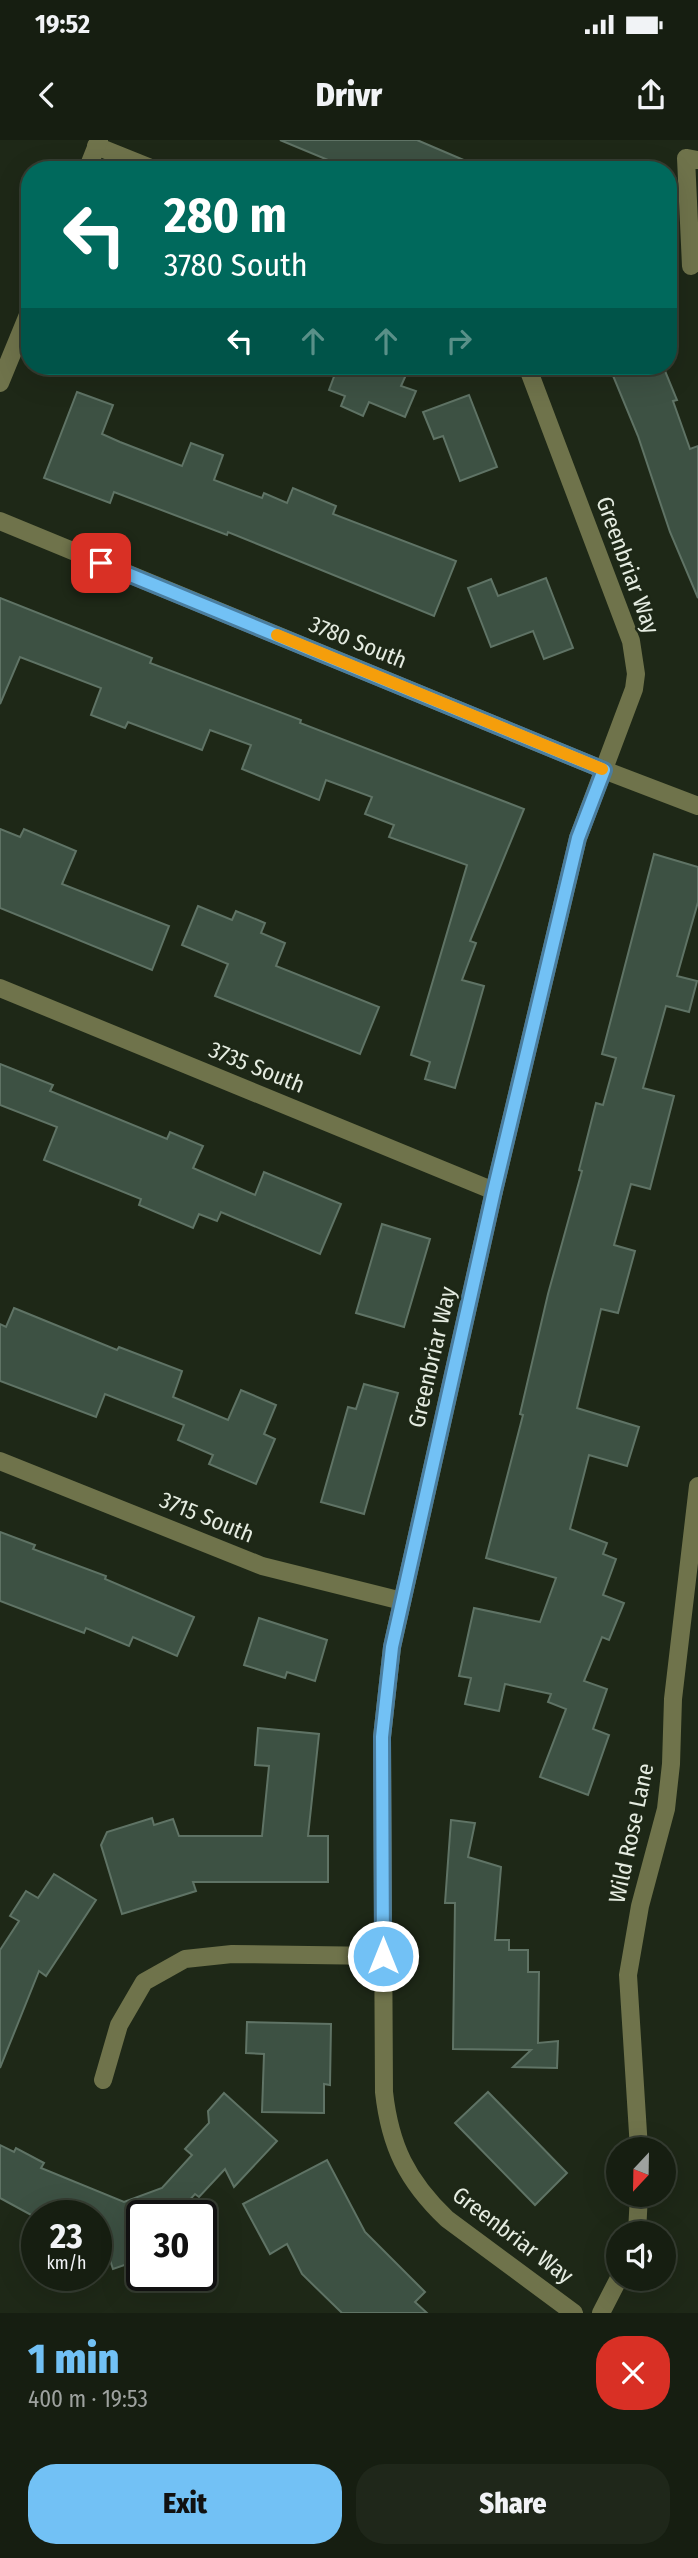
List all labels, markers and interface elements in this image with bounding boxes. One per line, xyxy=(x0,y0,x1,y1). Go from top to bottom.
text: 19:52 xyxy=(35,9,90,40)
icon: back xyxy=(28,76,66,114)
text: Drivr xyxy=(316,76,382,114)
icon: share xyxy=(632,76,670,114)
text: 280 m xyxy=(164,186,287,245)
icon: left xyxy=(49,189,140,280)
text: 3780 South xyxy=(164,246,308,284)
icon: left xyxy=(221,322,259,360)
icon: ahead xyxy=(294,322,332,360)
icon: ahead xyxy=(367,322,405,360)
icon: right xyxy=(440,322,478,360)
street label: Greenbriar Way xyxy=(590,493,666,638)
pin xyxy=(71,533,131,593)
icon: arrive xyxy=(82,544,120,582)
street label: 3780 South xyxy=(305,610,411,674)
street label: 3735 South xyxy=(205,1035,309,1099)
street label: Greenbriar Way xyxy=(402,1283,462,1430)
street label: 3715 South xyxy=(156,1485,258,1549)
street label: Wild Rose Lane xyxy=(603,1760,659,1906)
position arrow xyxy=(346,1919,420,1993)
north arrow xyxy=(606,2137,676,2207)
map controls xyxy=(606,2137,676,2291)
street label: Greenbriar Way xyxy=(447,2181,579,2290)
speed limit sign: 30 xyxy=(126,2200,217,2291)
text: 23 xyxy=(50,2215,83,2257)
button: sound xyxy=(606,2221,676,2291)
text: km/h xyxy=(46,2252,87,2274)
text: 1 min xyxy=(28,2334,119,2384)
button: close xyxy=(596,2336,670,2410)
text: 400 m · 19:53 xyxy=(28,2385,148,2413)
button: Exit xyxy=(28,2464,342,2544)
button: Share xyxy=(356,2464,670,2544)

